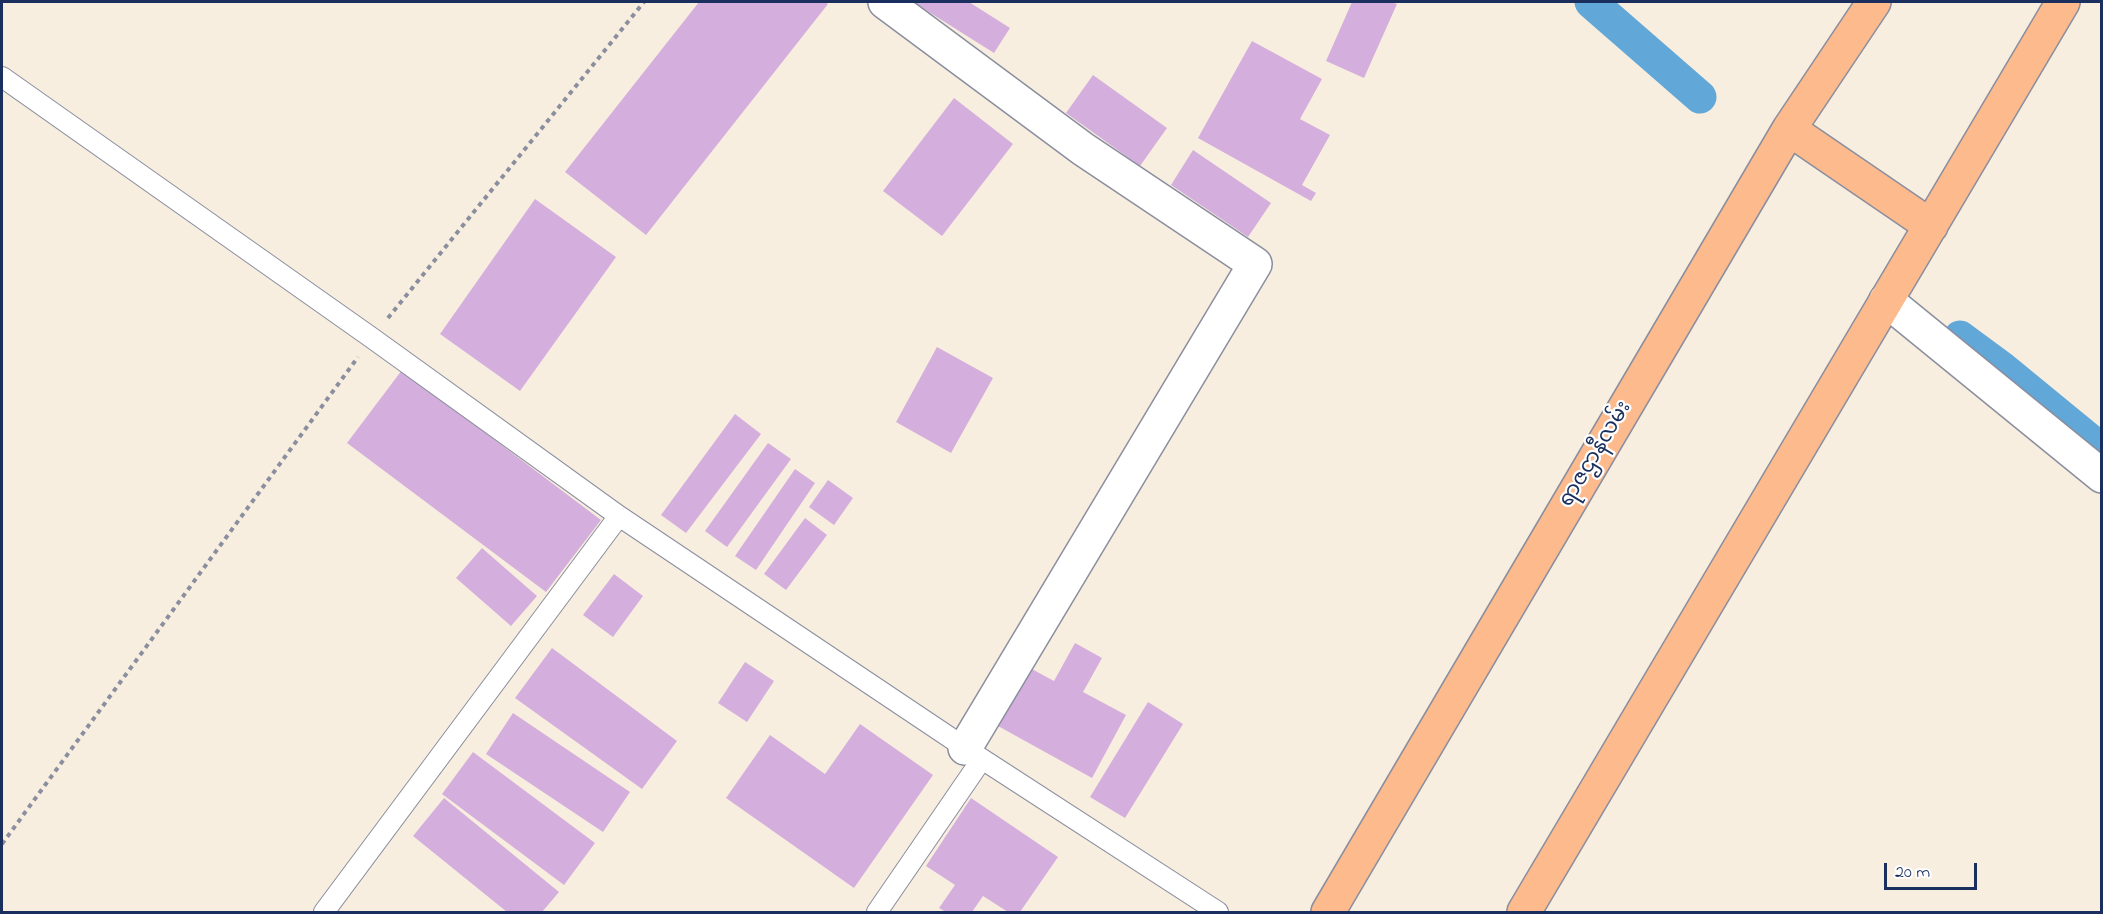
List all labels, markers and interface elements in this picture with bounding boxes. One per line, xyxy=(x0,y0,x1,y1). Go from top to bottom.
street label: ရာဇဌာနီလမ်း xyxy=(1556,398,1638,512)
scale bar xyxy=(1887,851,1980,889)
text: 20 m xyxy=(1895,860,1930,886)

